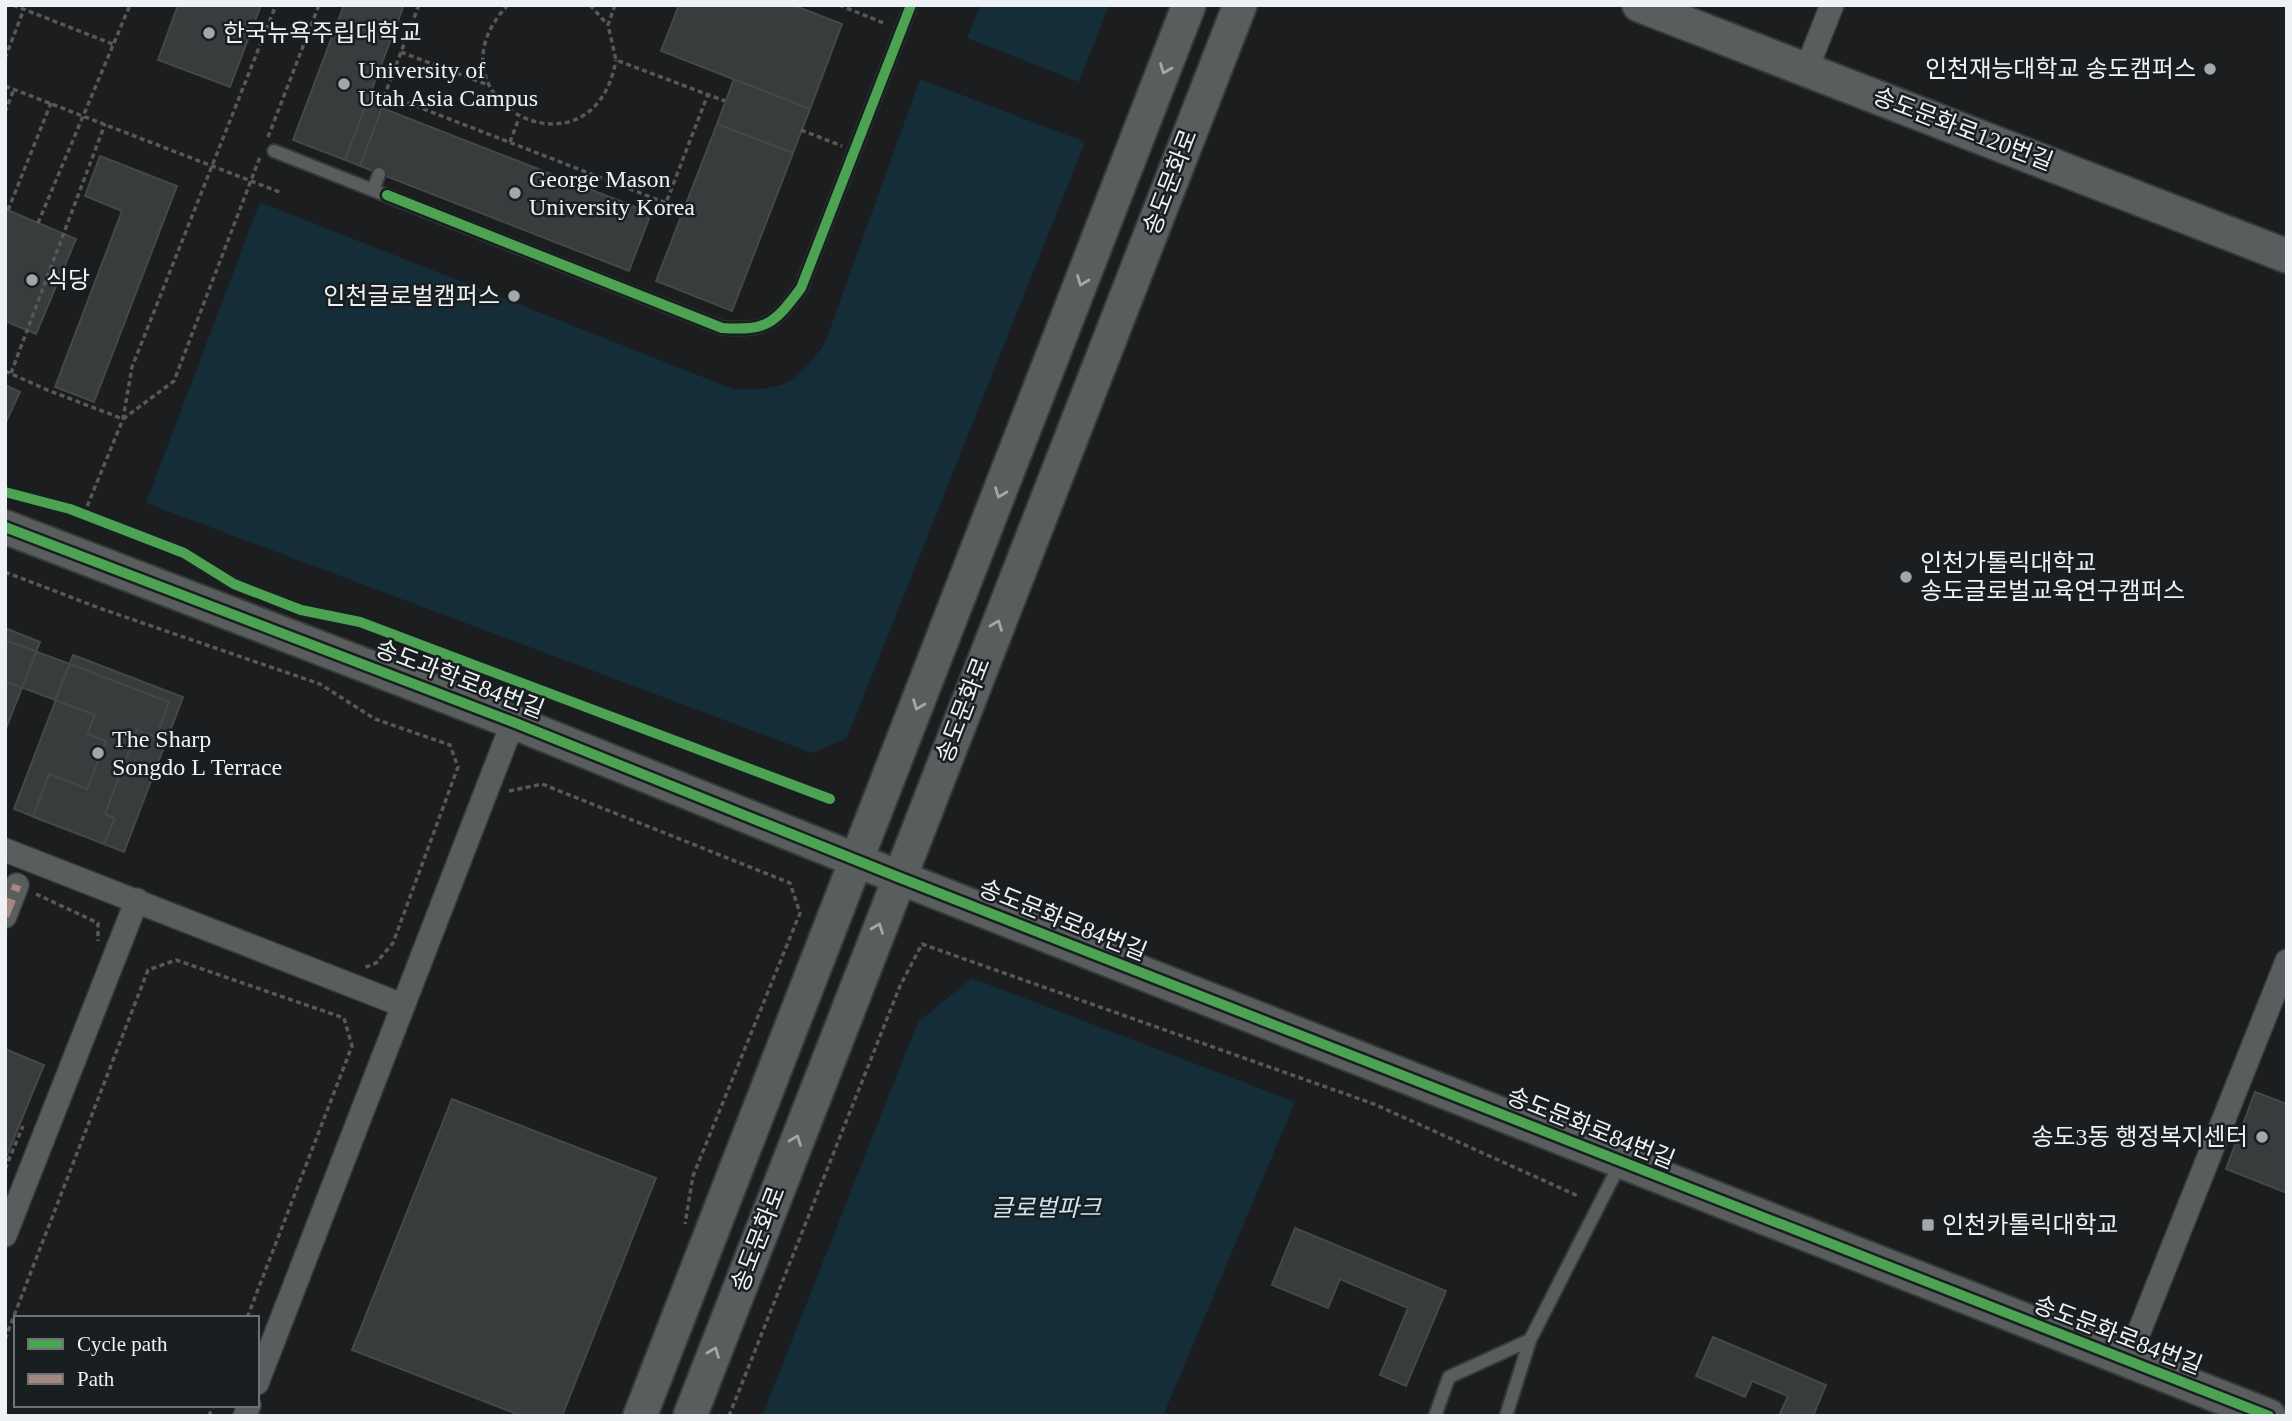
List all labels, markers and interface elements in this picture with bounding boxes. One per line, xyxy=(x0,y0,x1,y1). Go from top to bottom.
place label: 한국뉴욕주립대학교 xyxy=(223,20,422,46)
marker: 한국뉴욕주립대학교 xyxy=(201,25,217,41)
place label: 인천재능대학교 송도캠퍼스 xyxy=(1925,56,2196,82)
place label: University of Utah Asia Campus xyxy=(358,57,538,111)
marker: 인천재능대학교 송도캠퍼스 xyxy=(2202,61,2218,77)
one-way arrow xyxy=(1159,62,1173,74)
marker: University of Utah Asia Campus xyxy=(336,76,352,92)
street label: 송도문화로120번길 xyxy=(1869,83,2057,175)
street label: 송도문화로 xyxy=(1138,126,1202,238)
place label: George Mason University Korea xyxy=(529,166,695,220)
marker: George Mason University Korea xyxy=(507,185,523,201)
place label: 식당 xyxy=(46,267,90,293)
marker: 식당 xyxy=(24,272,40,288)
one-way arrow xyxy=(1077,274,1091,286)
place label: 인천글로벌캠퍼스 xyxy=(323,283,500,309)
marker: 인천글로벌캠퍼스 xyxy=(506,288,522,304)
one-way arrow xyxy=(994,486,1008,499)
place label: 인천가톨릭대학교 송도글로벌교육연구캠퍼스 xyxy=(1920,550,2185,604)
marker: 인천가톨릭대학교 송도글로벌교육연구캠퍼스 xyxy=(1898,569,1914,585)
one-way arrow xyxy=(988,619,1002,631)
street label: 송도과학로84번길 xyxy=(372,635,548,723)
street label: 송도문화로 xyxy=(931,654,995,766)
one-way arrow xyxy=(912,699,926,711)
place label: The Sharp Songdo L Terrace xyxy=(112,726,282,780)
marker: The Sharp Songdo L Terrace xyxy=(90,745,106,761)
street label: 송도문화로84번길 xyxy=(975,875,1151,965)
one-way arrow xyxy=(870,922,884,934)
street label: 송도문화로84번길 xyxy=(1503,1083,1679,1173)
place label: 송도3동 행정복지센터 xyxy=(2031,1124,2248,1150)
marker: 송도3동 행정복지센터 xyxy=(2254,1129,2270,1145)
one-way arrow xyxy=(788,1134,802,1146)
street label: 송도문화로 xyxy=(726,1183,790,1295)
park label: 글로벌파크 xyxy=(991,1195,1102,1221)
place label: 인천카톨릭대학교 xyxy=(1942,1212,2119,1238)
marker: 인천카톨릭대학교 xyxy=(1920,1217,1936,1233)
street label: 송도문화로84번길 xyxy=(2030,1291,2206,1379)
legend xyxy=(14,1316,259,1407)
text: Cycle path xyxy=(77,1332,168,1356)
one-way arrow xyxy=(706,1347,720,1359)
text: Path xyxy=(77,1367,115,1391)

